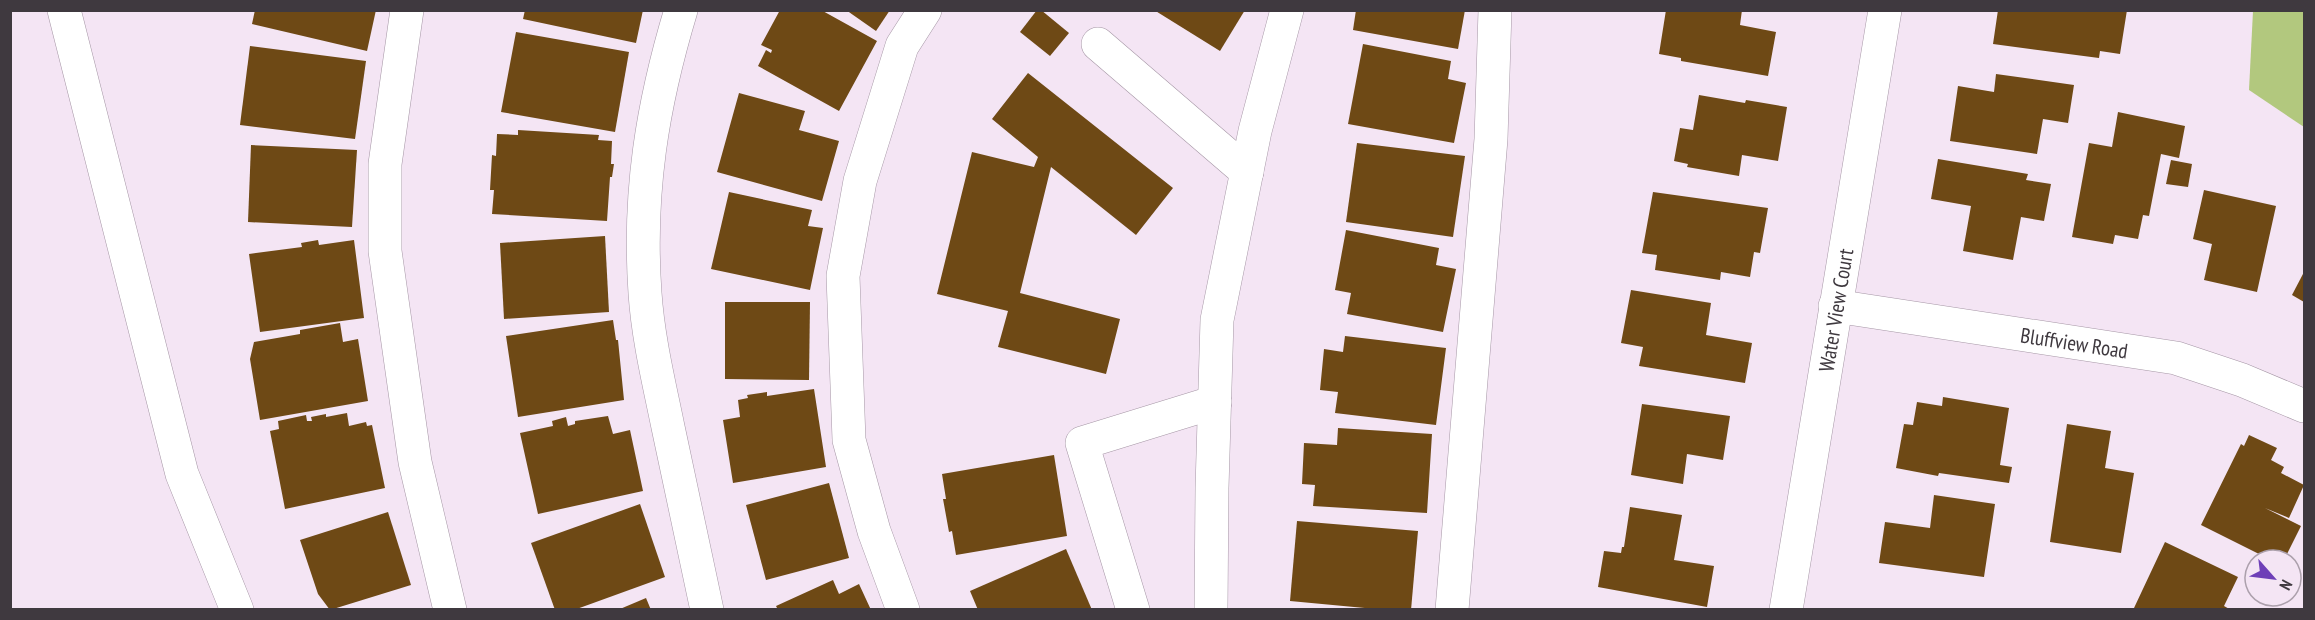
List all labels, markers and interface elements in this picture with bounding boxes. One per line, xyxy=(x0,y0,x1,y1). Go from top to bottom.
street label: Water View Court xyxy=(1812,246,1859,374)
street label: Bluffview Road xyxy=(2019,321,2130,364)
north arrow xyxy=(2243,548,2303,608)
text: N xyxy=(2275,577,2297,594)

